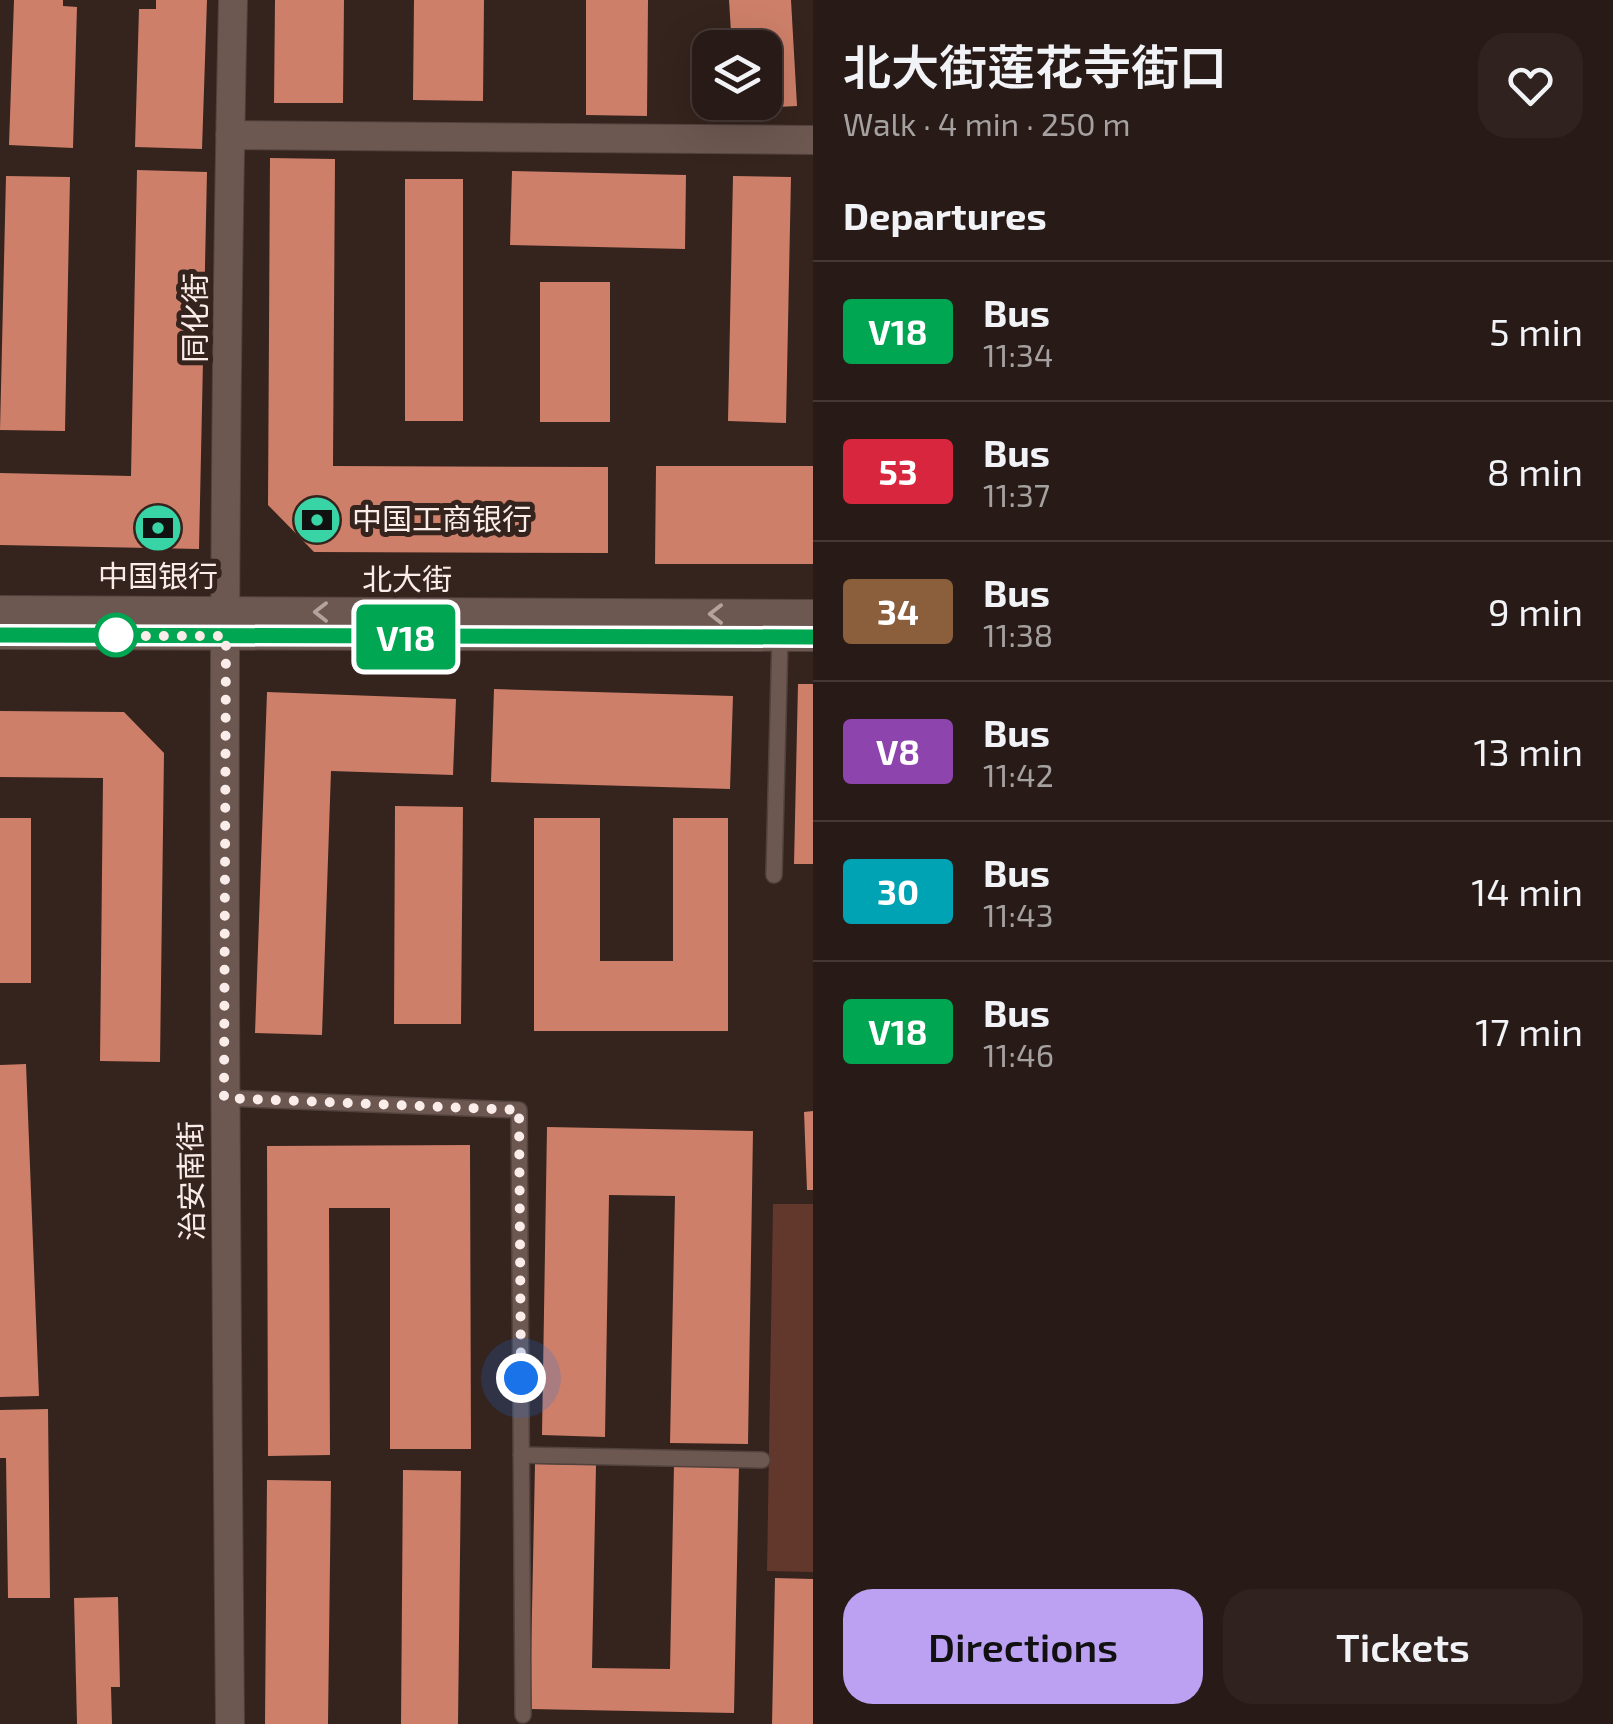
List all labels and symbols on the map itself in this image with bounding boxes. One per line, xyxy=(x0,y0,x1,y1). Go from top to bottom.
street label: 同化街 xyxy=(176,273,212,363)
bank icon: 中国工商银行 xyxy=(291,494,343,546)
place label: 中国工商银行 xyxy=(352,500,532,536)
bank icon: 中国银行 xyxy=(132,502,184,554)
place label: 中国银行 xyxy=(98,557,218,593)
street label: 北大街 xyxy=(362,560,452,596)
one-way arrow xyxy=(312,601,328,623)
one-way arrow xyxy=(707,603,723,624)
line badge: V18 xyxy=(348,604,464,670)
unlabelled marker xyxy=(95,614,137,656)
street label: 治安南街 xyxy=(171,1121,209,1241)
your location xyxy=(496,1353,546,1403)

